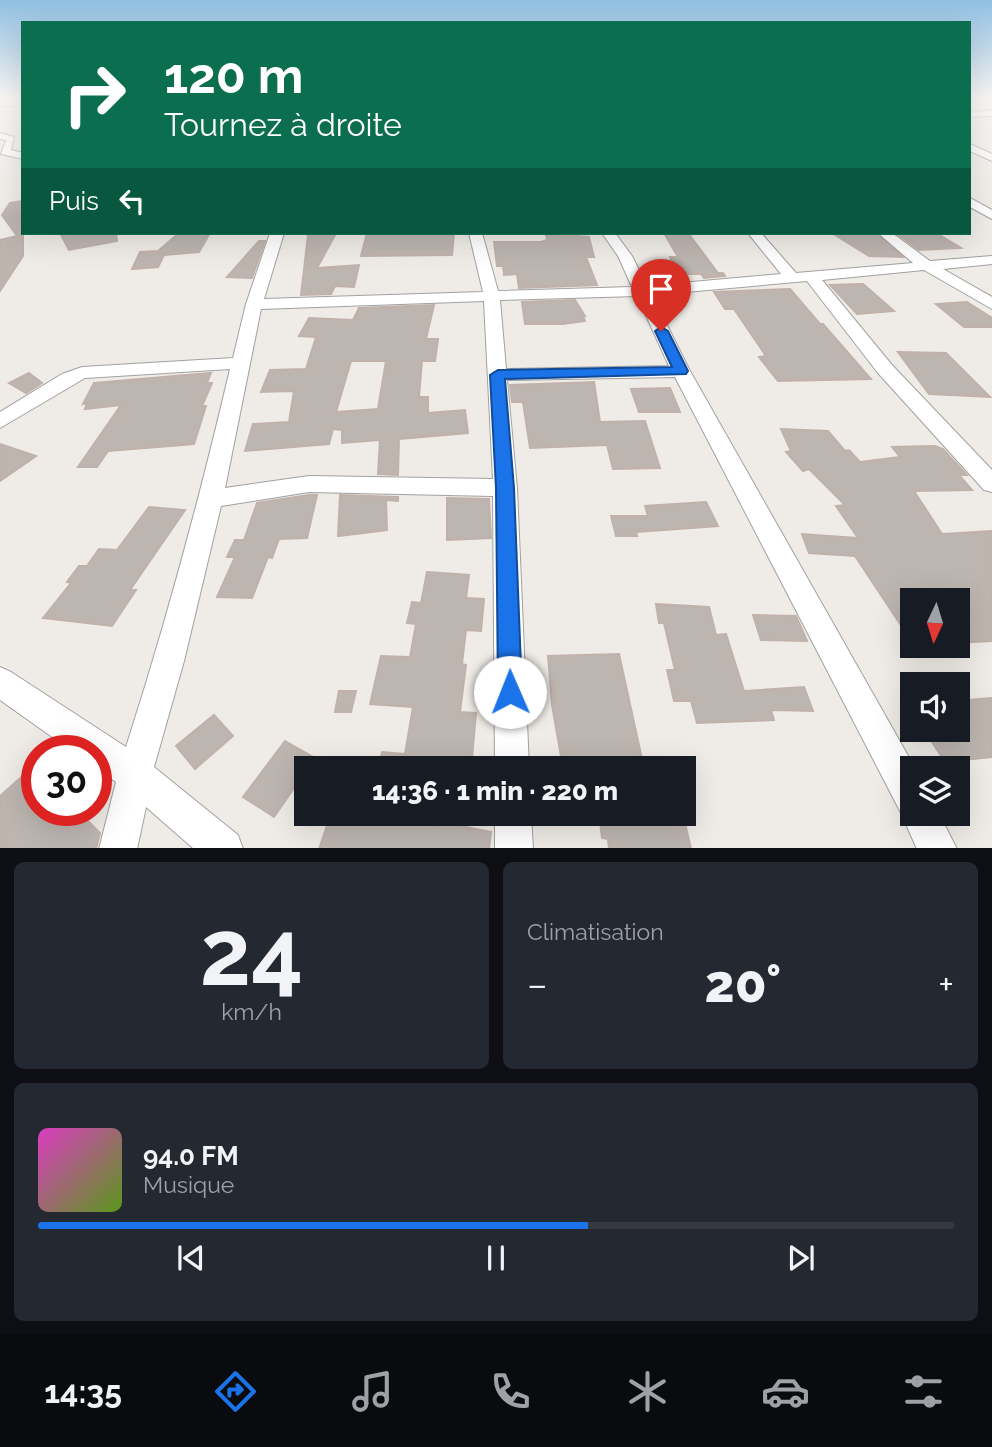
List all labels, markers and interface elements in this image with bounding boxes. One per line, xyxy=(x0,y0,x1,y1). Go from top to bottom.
text: 120 m xyxy=(164,47,303,104)
icon: right xyxy=(49,49,140,140)
text: Tournez à droite xyxy=(164,106,402,143)
icon: left xyxy=(113,182,151,220)
text: Puis xyxy=(49,186,99,216)
pin xyxy=(631,259,691,331)
icon: arrive xyxy=(642,270,680,308)
north arrow xyxy=(900,588,970,658)
map controls xyxy=(900,588,970,826)
position arrow xyxy=(473,655,547,729)
button: sound xyxy=(900,672,970,742)
speed limit sign: 30 xyxy=(21,735,112,826)
button: layers xyxy=(900,756,970,826)
text: 14:36 · 1 min · 220 m xyxy=(372,776,618,806)
text: 24 xyxy=(200,899,303,1006)
text: Climatisation xyxy=(527,918,664,945)
text: 20° xyxy=(705,953,781,1014)
text: − xyxy=(527,962,547,1007)
text: + xyxy=(938,962,954,1007)
text: km/h xyxy=(221,998,282,1025)
text: 94.0 FM xyxy=(143,1141,239,1171)
text: Musique xyxy=(143,1171,234,1198)
icon: previous xyxy=(172,1239,210,1277)
icon: pause xyxy=(477,1239,515,1277)
icon: next xyxy=(782,1239,820,1277)
icon: directions xyxy=(211,1367,260,1416)
icon: music xyxy=(348,1367,397,1416)
icon: phone xyxy=(486,1367,535,1416)
icon: climate xyxy=(623,1367,672,1416)
icon: car xyxy=(761,1367,810,1416)
icon: filters xyxy=(899,1367,948,1416)
text: 14:35 xyxy=(44,1373,122,1410)

